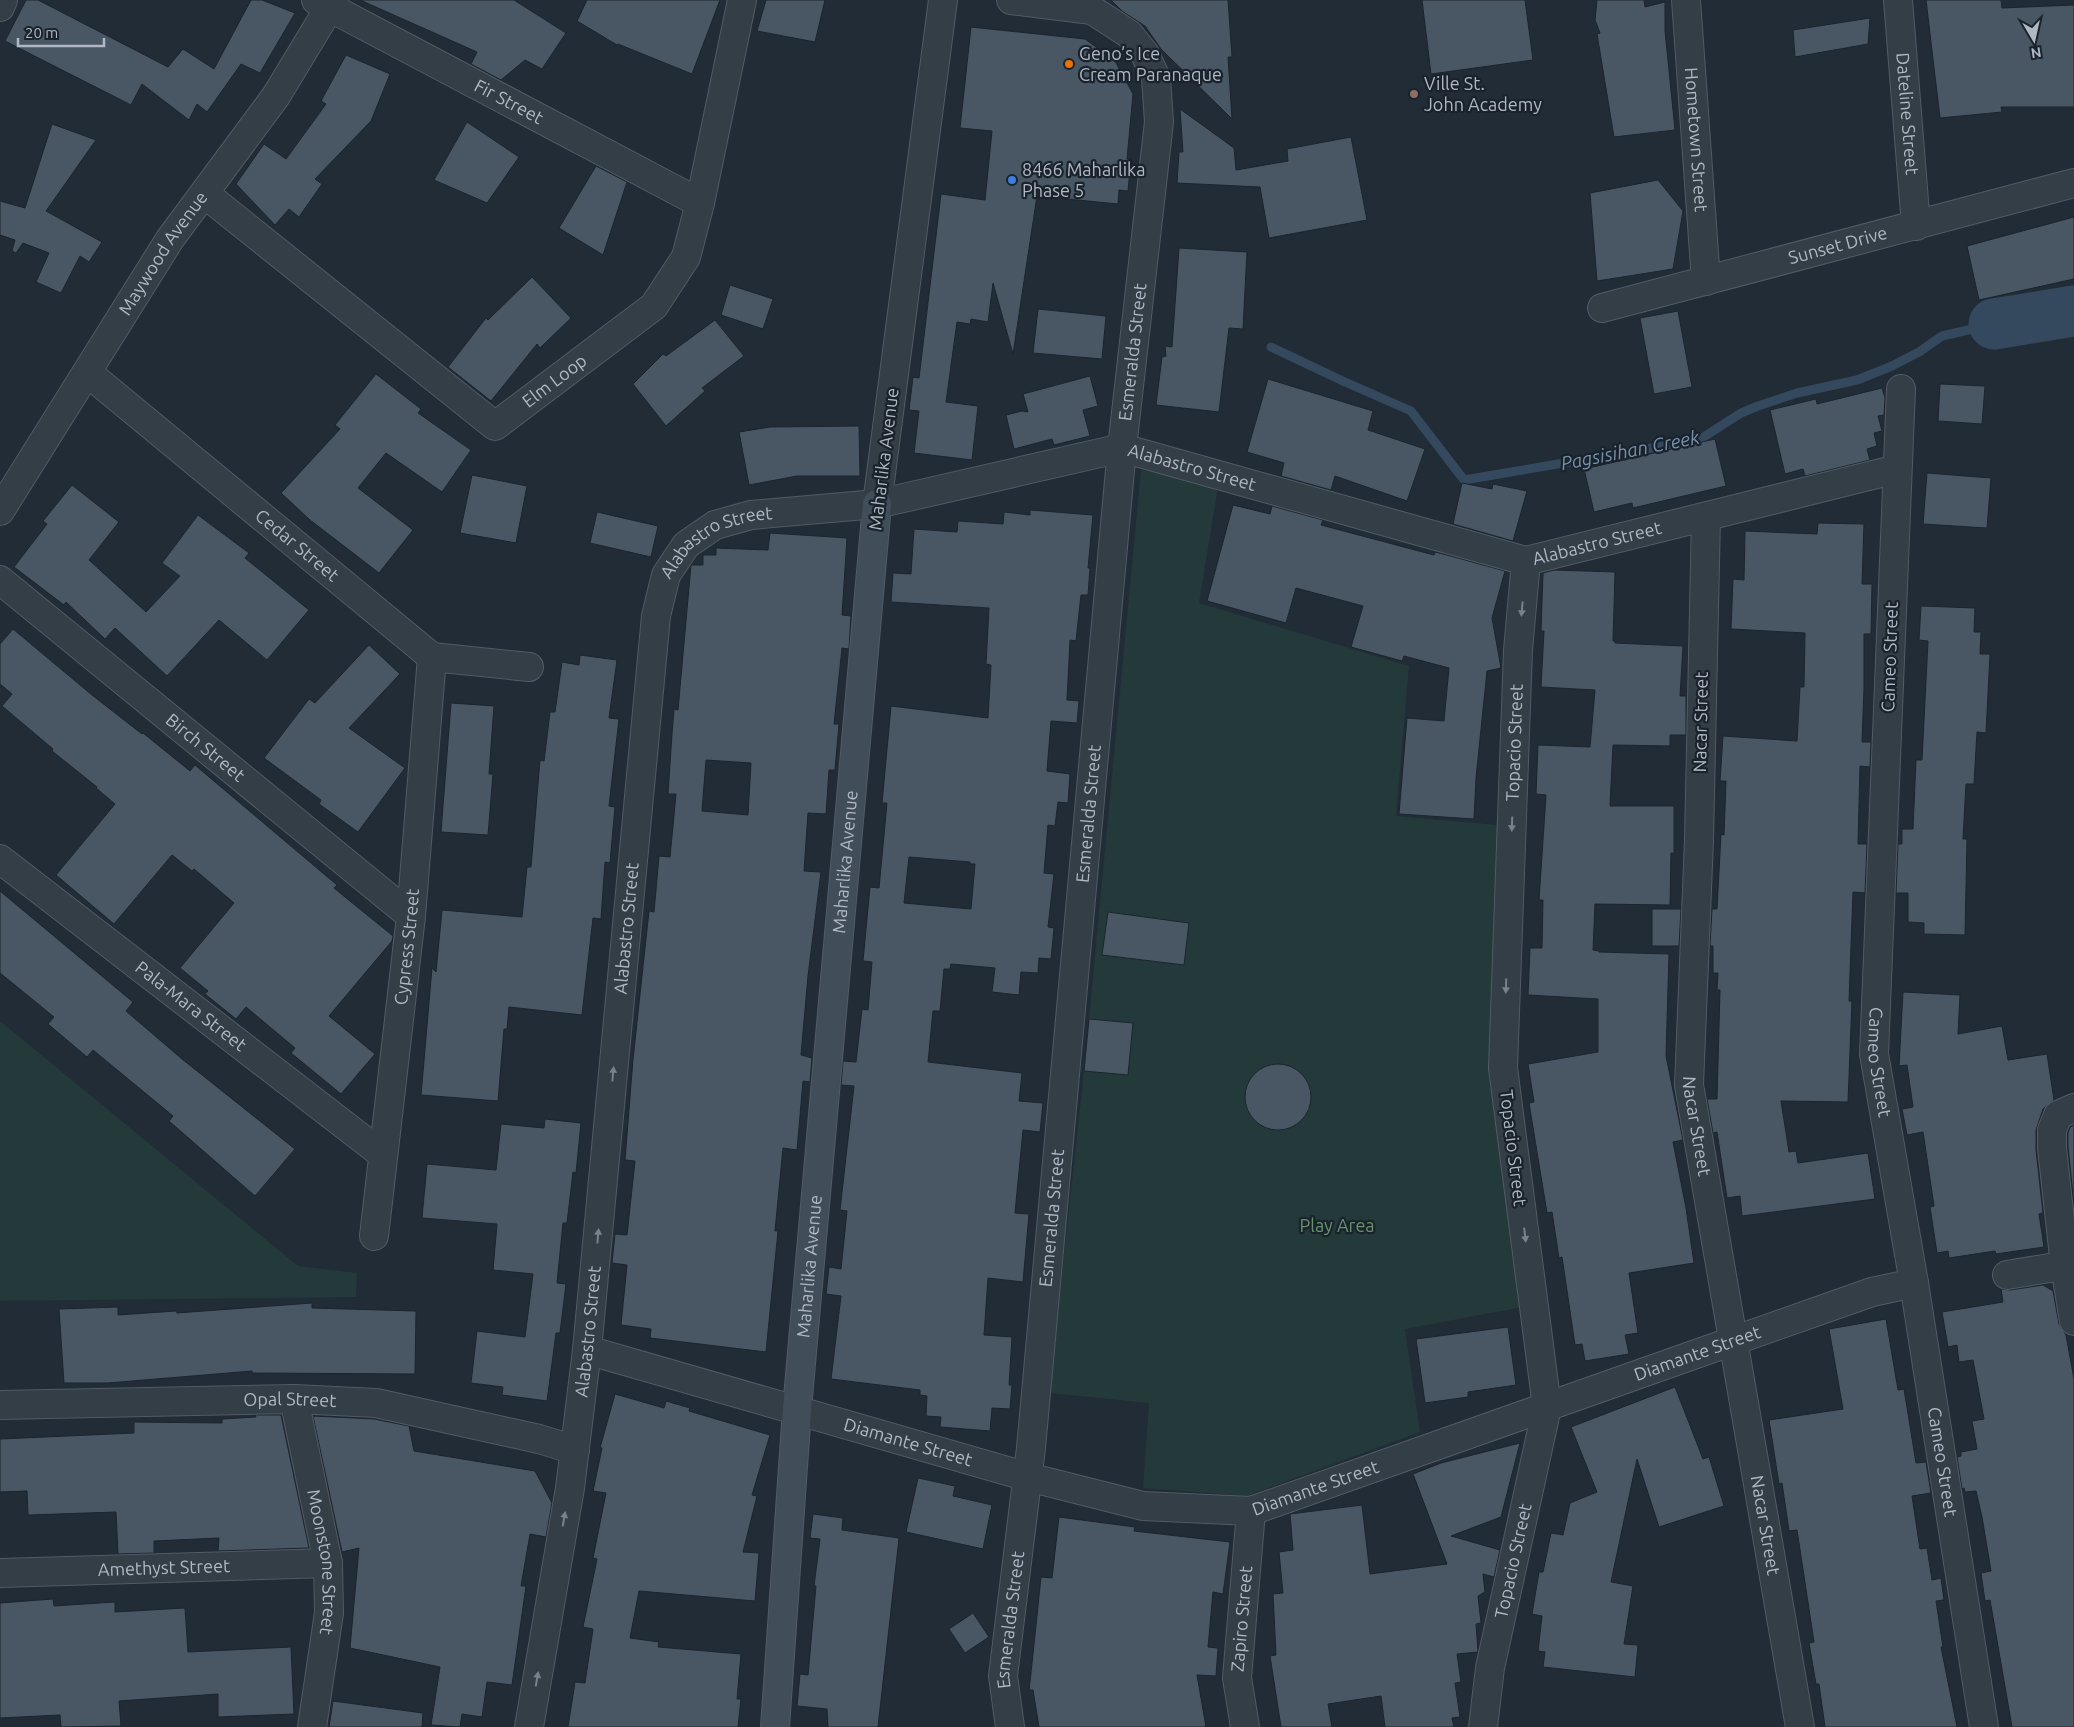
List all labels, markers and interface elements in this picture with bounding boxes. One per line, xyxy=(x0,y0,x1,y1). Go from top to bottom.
scale bar xyxy=(18,15,104,47)
north arrow xyxy=(2009,15,2059,65)
text: 20 m xyxy=(25,24,58,41)
place label: Geno’s Ice Cream Paranaque xyxy=(1079,43,1222,84)
text: N xyxy=(2030,44,2042,62)
street label: Dateline Street xyxy=(1893,52,1923,176)
marker: Geno’s Ice Cream Paranaque xyxy=(1063,58,1075,70)
street label: Hometown Street xyxy=(1682,67,1712,212)
place label: Ville St. John Academy xyxy=(1424,73,1542,114)
street label: Fir Street xyxy=(471,75,547,127)
marker: Ville St. John Academy xyxy=(1408,88,1420,100)
place label: 8466 Maharlika Phase 5 xyxy=(1022,159,1145,200)
marker: 8466 Maharlika Phase 5 xyxy=(1006,174,1018,186)
street label: Maywood Avenue xyxy=(114,187,211,318)
street label: Sunset Drive xyxy=(1786,222,1889,267)
street label: Esmeralda Street xyxy=(1114,282,1150,422)
street label: Elm Loop xyxy=(518,350,590,411)
street label: Maharlika Avenue xyxy=(864,386,902,531)
water label: Pagsisihan Creek xyxy=(1559,426,1701,474)
street label: Alabastro Street xyxy=(1126,439,1259,494)
street label: Alabastro Street xyxy=(656,502,773,582)
street label: Cedar Street xyxy=(252,505,343,585)
street label: Alabastro Street xyxy=(1530,517,1663,568)
one-way arrow xyxy=(1518,601,1526,617)
street label: Cameo Street xyxy=(1877,601,1901,713)
street label: Nacar Street xyxy=(1689,671,1711,773)
street label: Topacio Street xyxy=(1502,684,1526,801)
street label: Birch Street xyxy=(162,709,249,785)
street label: Esmeralda Street xyxy=(1071,744,1104,884)
street label: Maharlika Avenue xyxy=(828,789,861,934)
one-way arrow xyxy=(1508,816,1516,832)
street label: Alabastro Street xyxy=(609,862,642,995)
street label: Cypress Street xyxy=(390,888,422,1006)
street label: Pala-Mara Street xyxy=(132,956,251,1055)
one-way arrow xyxy=(1501,979,1509,995)
street label: Cameo Street xyxy=(1865,1007,1896,1118)
one-way arrow xyxy=(609,1066,617,1082)
street label: Nacar Street xyxy=(1680,1076,1716,1177)
street label: Topacio Street xyxy=(1497,1089,1531,1207)
street label: Esmeralda Street xyxy=(1035,1148,1067,1288)
street label: Maharlika Avenue xyxy=(792,1194,825,1339)
park label: Play Area xyxy=(1299,1215,1375,1235)
one-way arrow xyxy=(594,1227,602,1243)
one-way arrow xyxy=(1521,1227,1529,1243)
street label: Alabastro Street xyxy=(570,1265,604,1398)
street label: Diamante Street xyxy=(1631,1321,1763,1384)
street label: Opal Street xyxy=(243,1388,337,1410)
street label: Cameo Street xyxy=(1925,1405,1962,1518)
street label: Diamante Street xyxy=(842,1413,975,1469)
street label: Diamante Street xyxy=(1249,1456,1381,1519)
street label: Nacar Street xyxy=(1748,1474,1785,1576)
street label: Moonstone Street xyxy=(304,1487,341,1636)
street label: Topacio Street xyxy=(1490,1501,1535,1620)
one-way arrow xyxy=(561,1510,569,1526)
street label: Esmeralda Street xyxy=(992,1550,1027,1690)
street label: Amethyst Street xyxy=(97,1555,230,1579)
street label: Zapiro Street xyxy=(1227,1565,1255,1672)
one-way arrow xyxy=(534,1671,542,1687)

